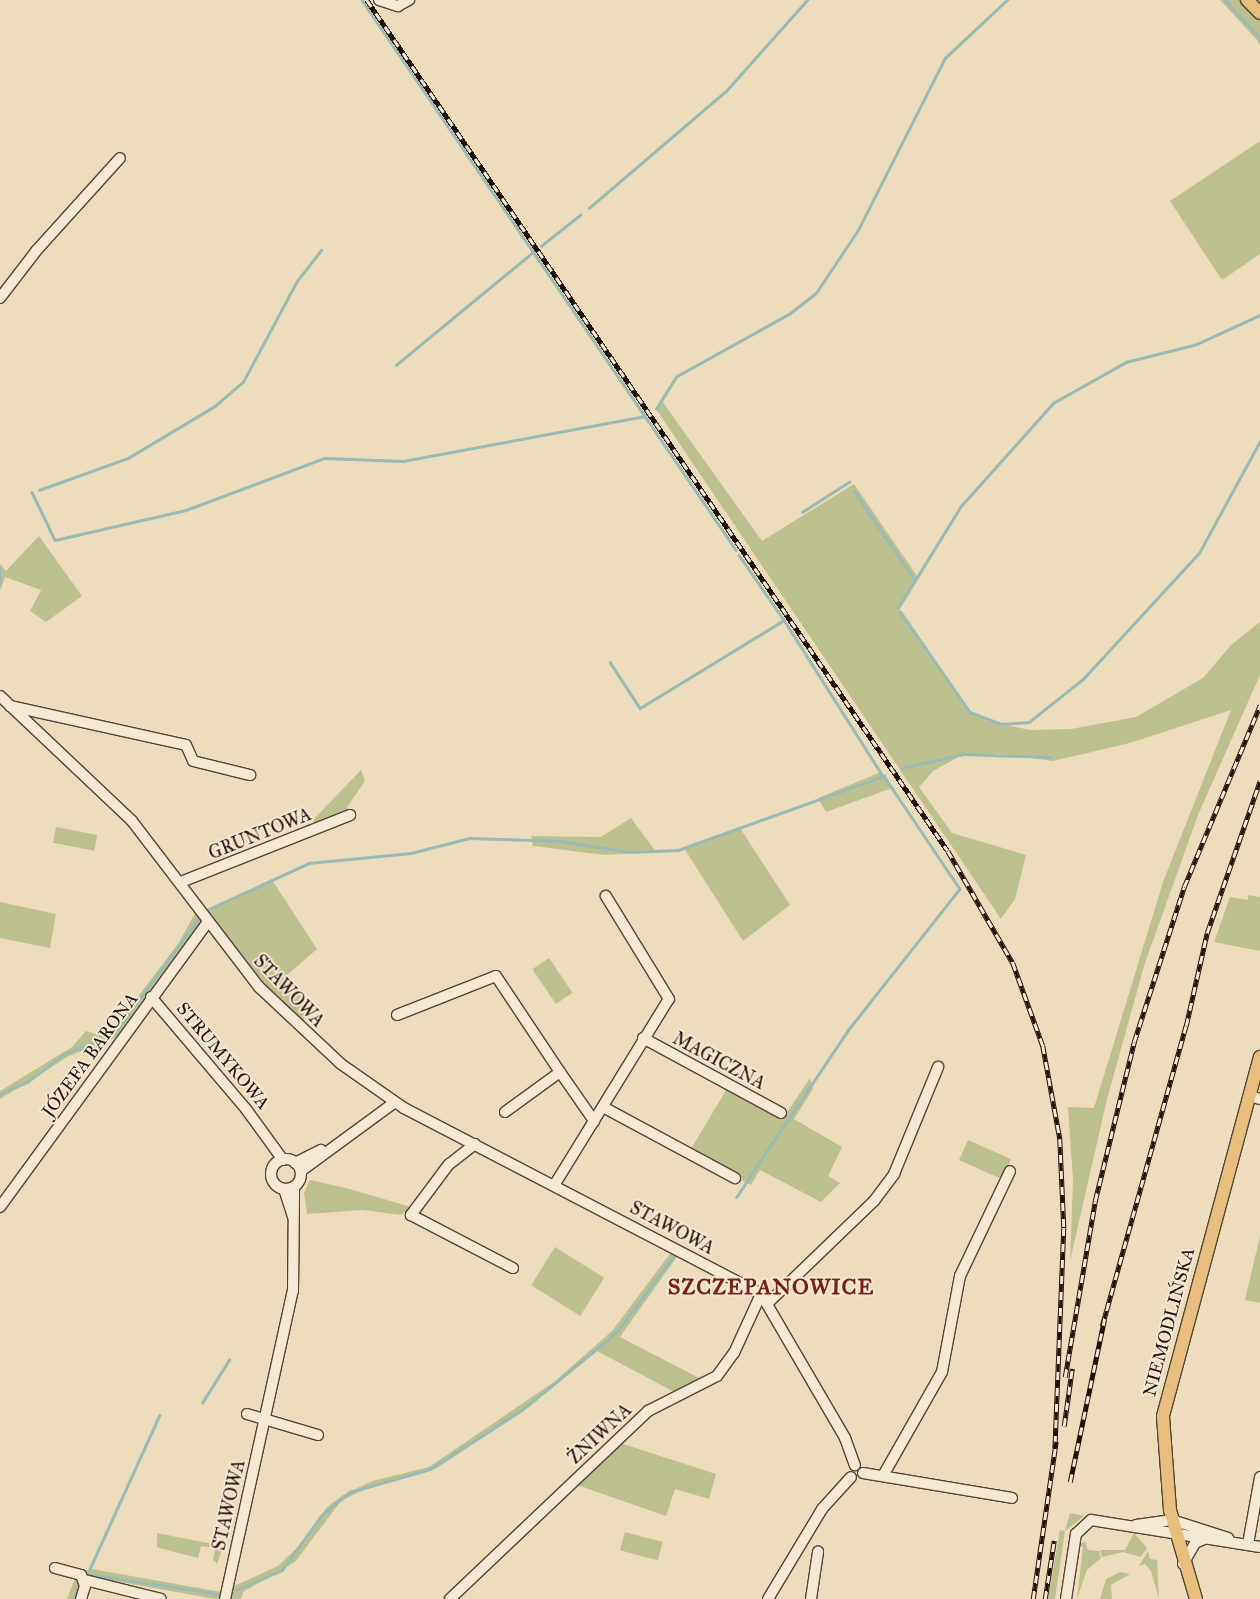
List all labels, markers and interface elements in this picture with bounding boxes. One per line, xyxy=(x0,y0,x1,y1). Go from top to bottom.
street label: GRUNTOWA xyxy=(205,804,315,864)
street label: STAWOWA xyxy=(249,950,329,1032)
street label: JÓZEFA BARONA xyxy=(38,988,142,1122)
street label: STRUMYKOWA xyxy=(172,998,274,1114)
street label: MAGICZNA xyxy=(669,1028,769,1094)
street label: STAWOWA xyxy=(626,1197,718,1259)
street label: NIEMODLIŃSKA xyxy=(1139,1245,1199,1399)
district label: SZCZEPANOWICE xyxy=(666,1274,876,1300)
street label: ŻNIWNA xyxy=(564,1399,636,1469)
street label: STAWOWA xyxy=(208,1458,250,1552)

